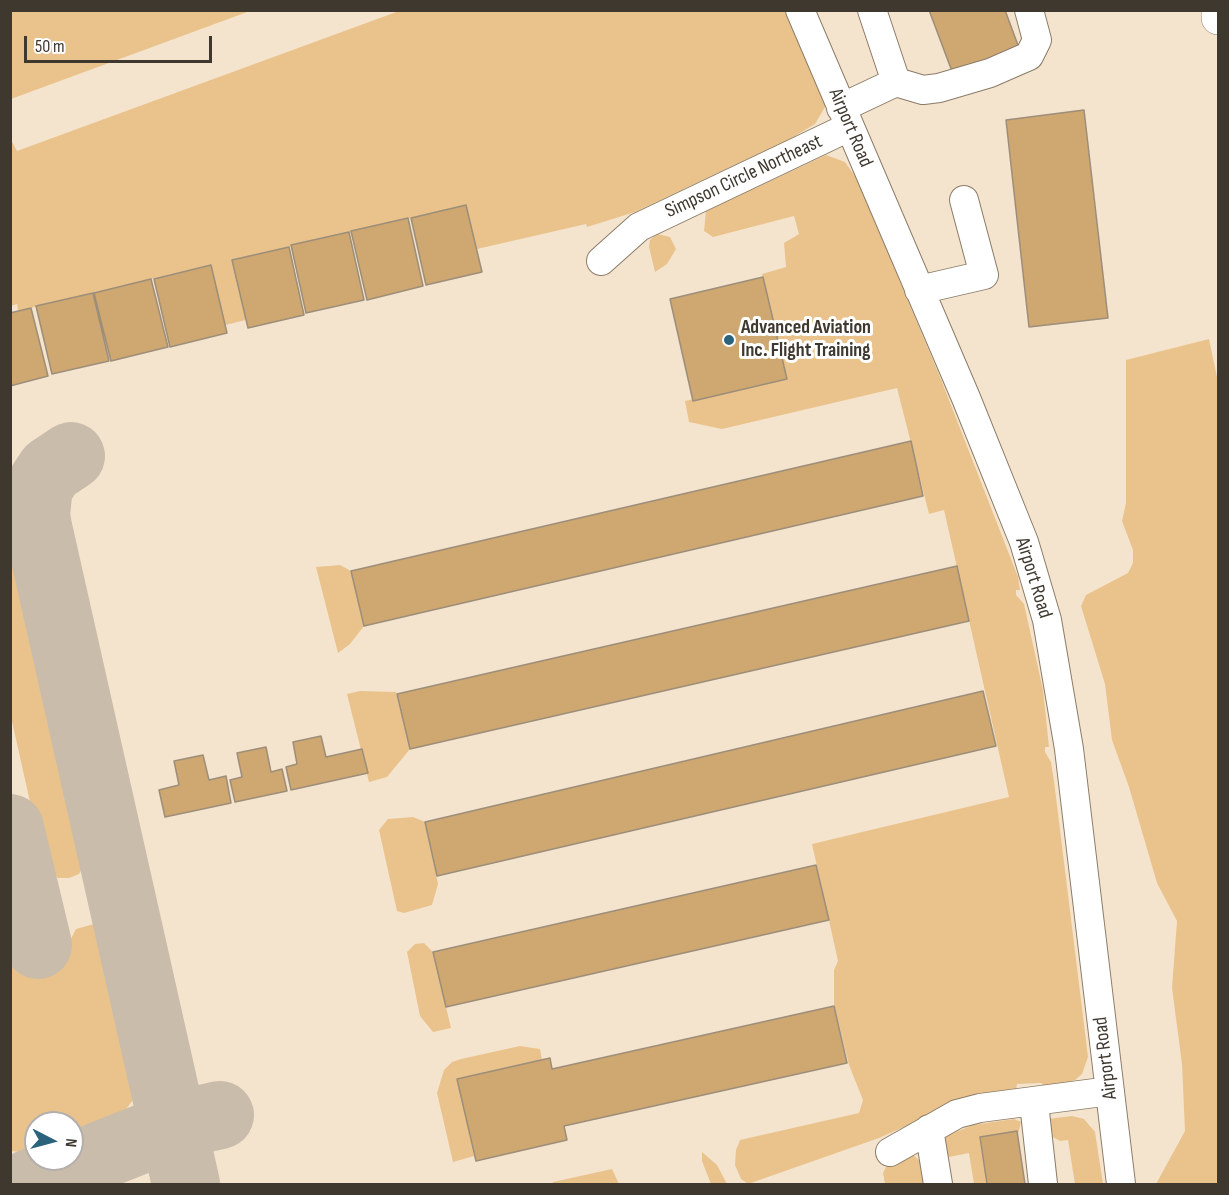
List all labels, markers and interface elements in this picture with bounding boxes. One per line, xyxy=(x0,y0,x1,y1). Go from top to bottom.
scale bar xyxy=(27,24,214,62)
text: 50 m xyxy=(35,36,65,57)
street label: Airport Road xyxy=(823,85,877,171)
street label: Simpson Circle Northeast xyxy=(662,130,826,224)
place label: Advanced Aviation Inc. Flight Training xyxy=(741,316,871,363)
marker: Advanced Aviation Inc. Flight Training xyxy=(722,333,736,347)
street label: Airport Road xyxy=(1009,535,1057,621)
street label: Airport Road xyxy=(1089,1015,1123,1101)
north arrow xyxy=(24,1111,84,1171)
text: N xyxy=(61,1137,80,1148)

